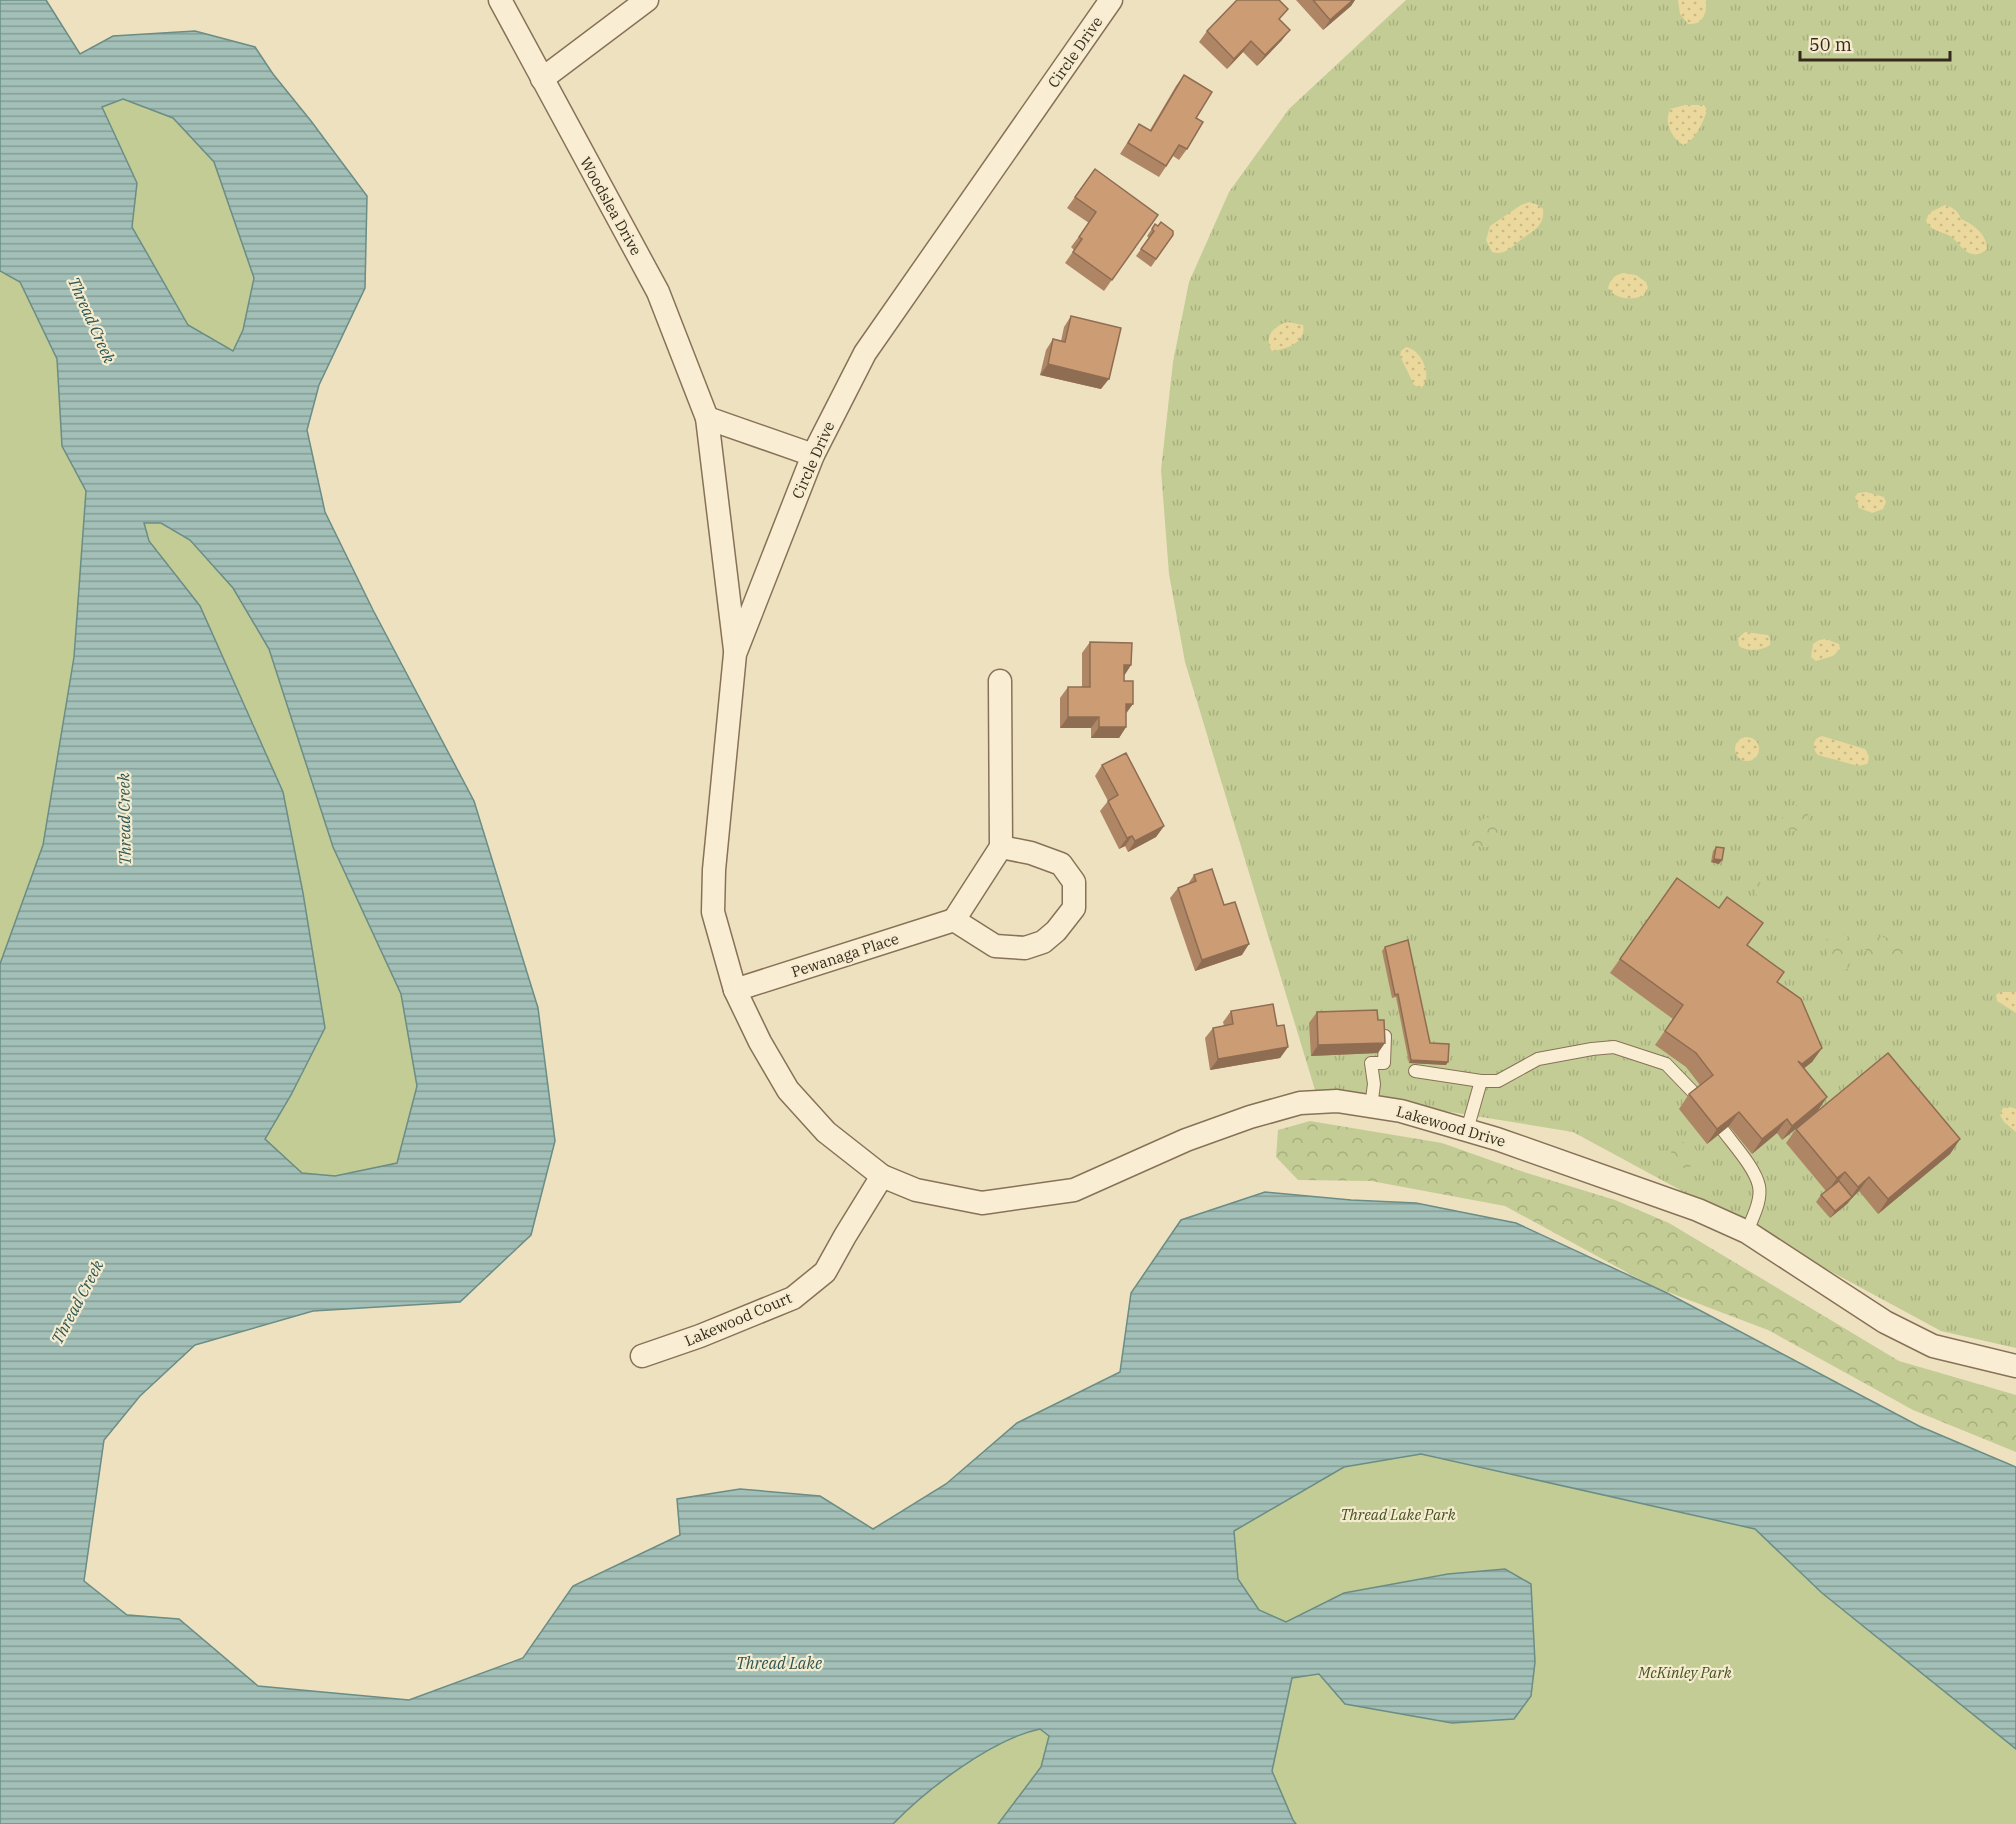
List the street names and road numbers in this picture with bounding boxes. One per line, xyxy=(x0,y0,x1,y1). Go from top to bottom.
street label: Circle Drive xyxy=(1043,13,1107,91)
street label: Woodslea Drive xyxy=(576,153,646,259)
street label: Circle Drive xyxy=(787,418,839,502)
street label: Pewanaga Place xyxy=(789,929,901,981)
street label: Lakewood Drive xyxy=(1394,1101,1508,1151)
street label: Lakewood Court xyxy=(682,1288,794,1350)

